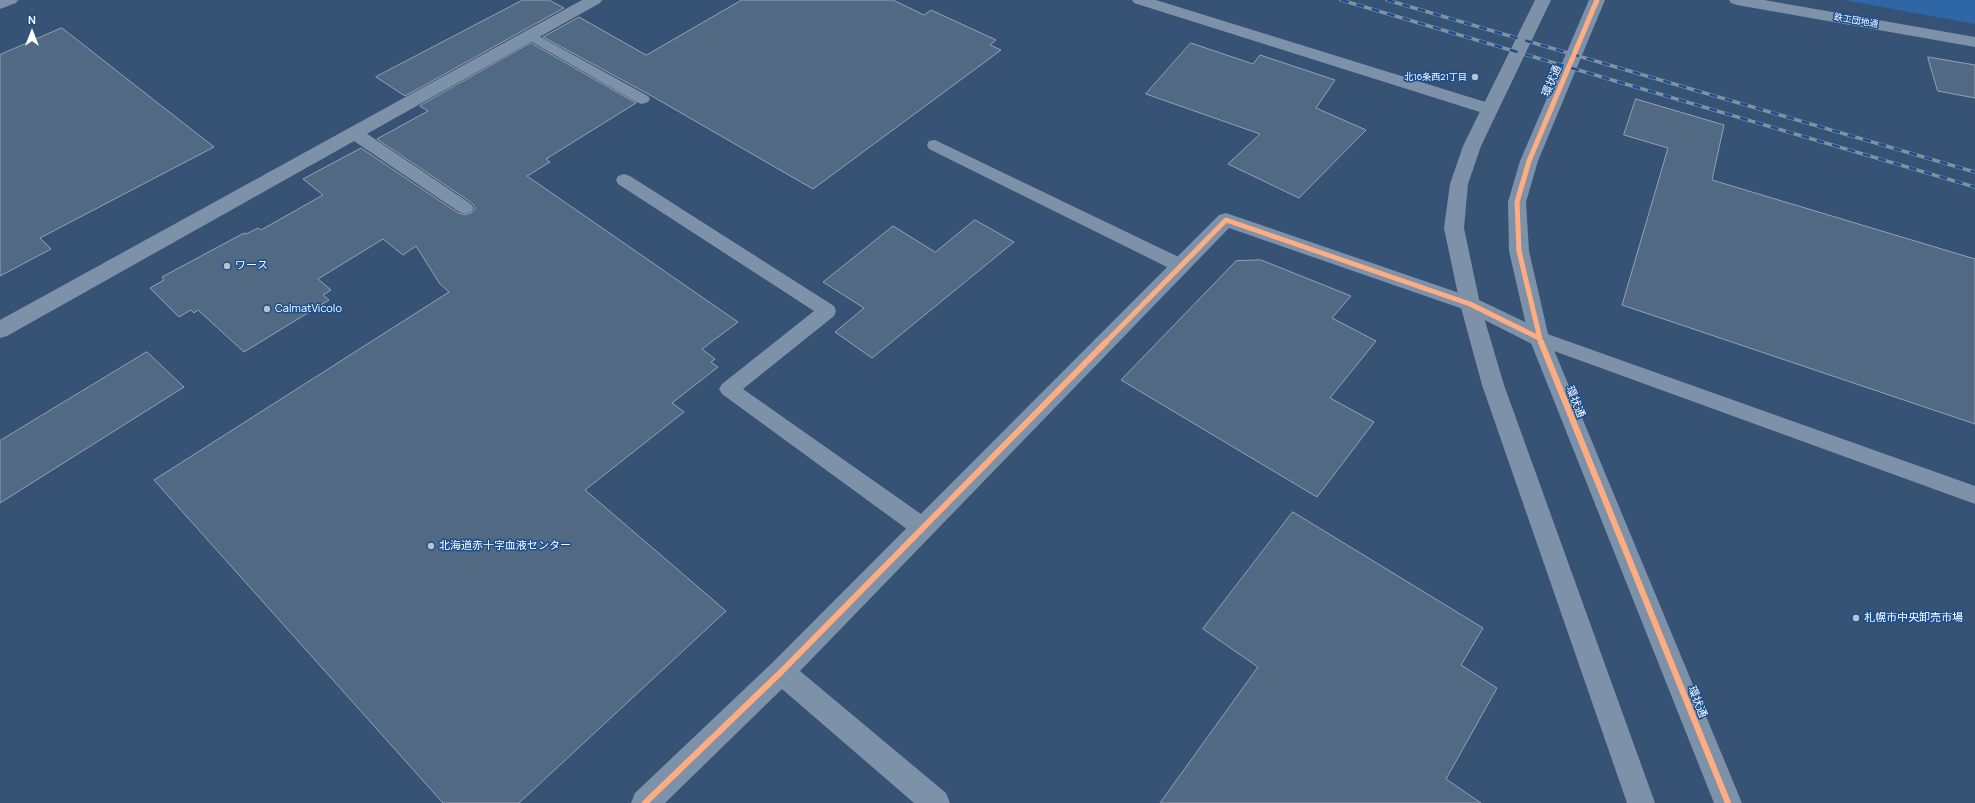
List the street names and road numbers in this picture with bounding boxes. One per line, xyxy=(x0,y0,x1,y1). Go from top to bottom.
street label: 鉄工団地通 xyxy=(1833,12,1879,30)
street label: 環状通 xyxy=(1539,63,1565,99)
street label: 環状通 xyxy=(1563,384,1587,420)
street label: 環状通 xyxy=(1685,684,1709,720)

